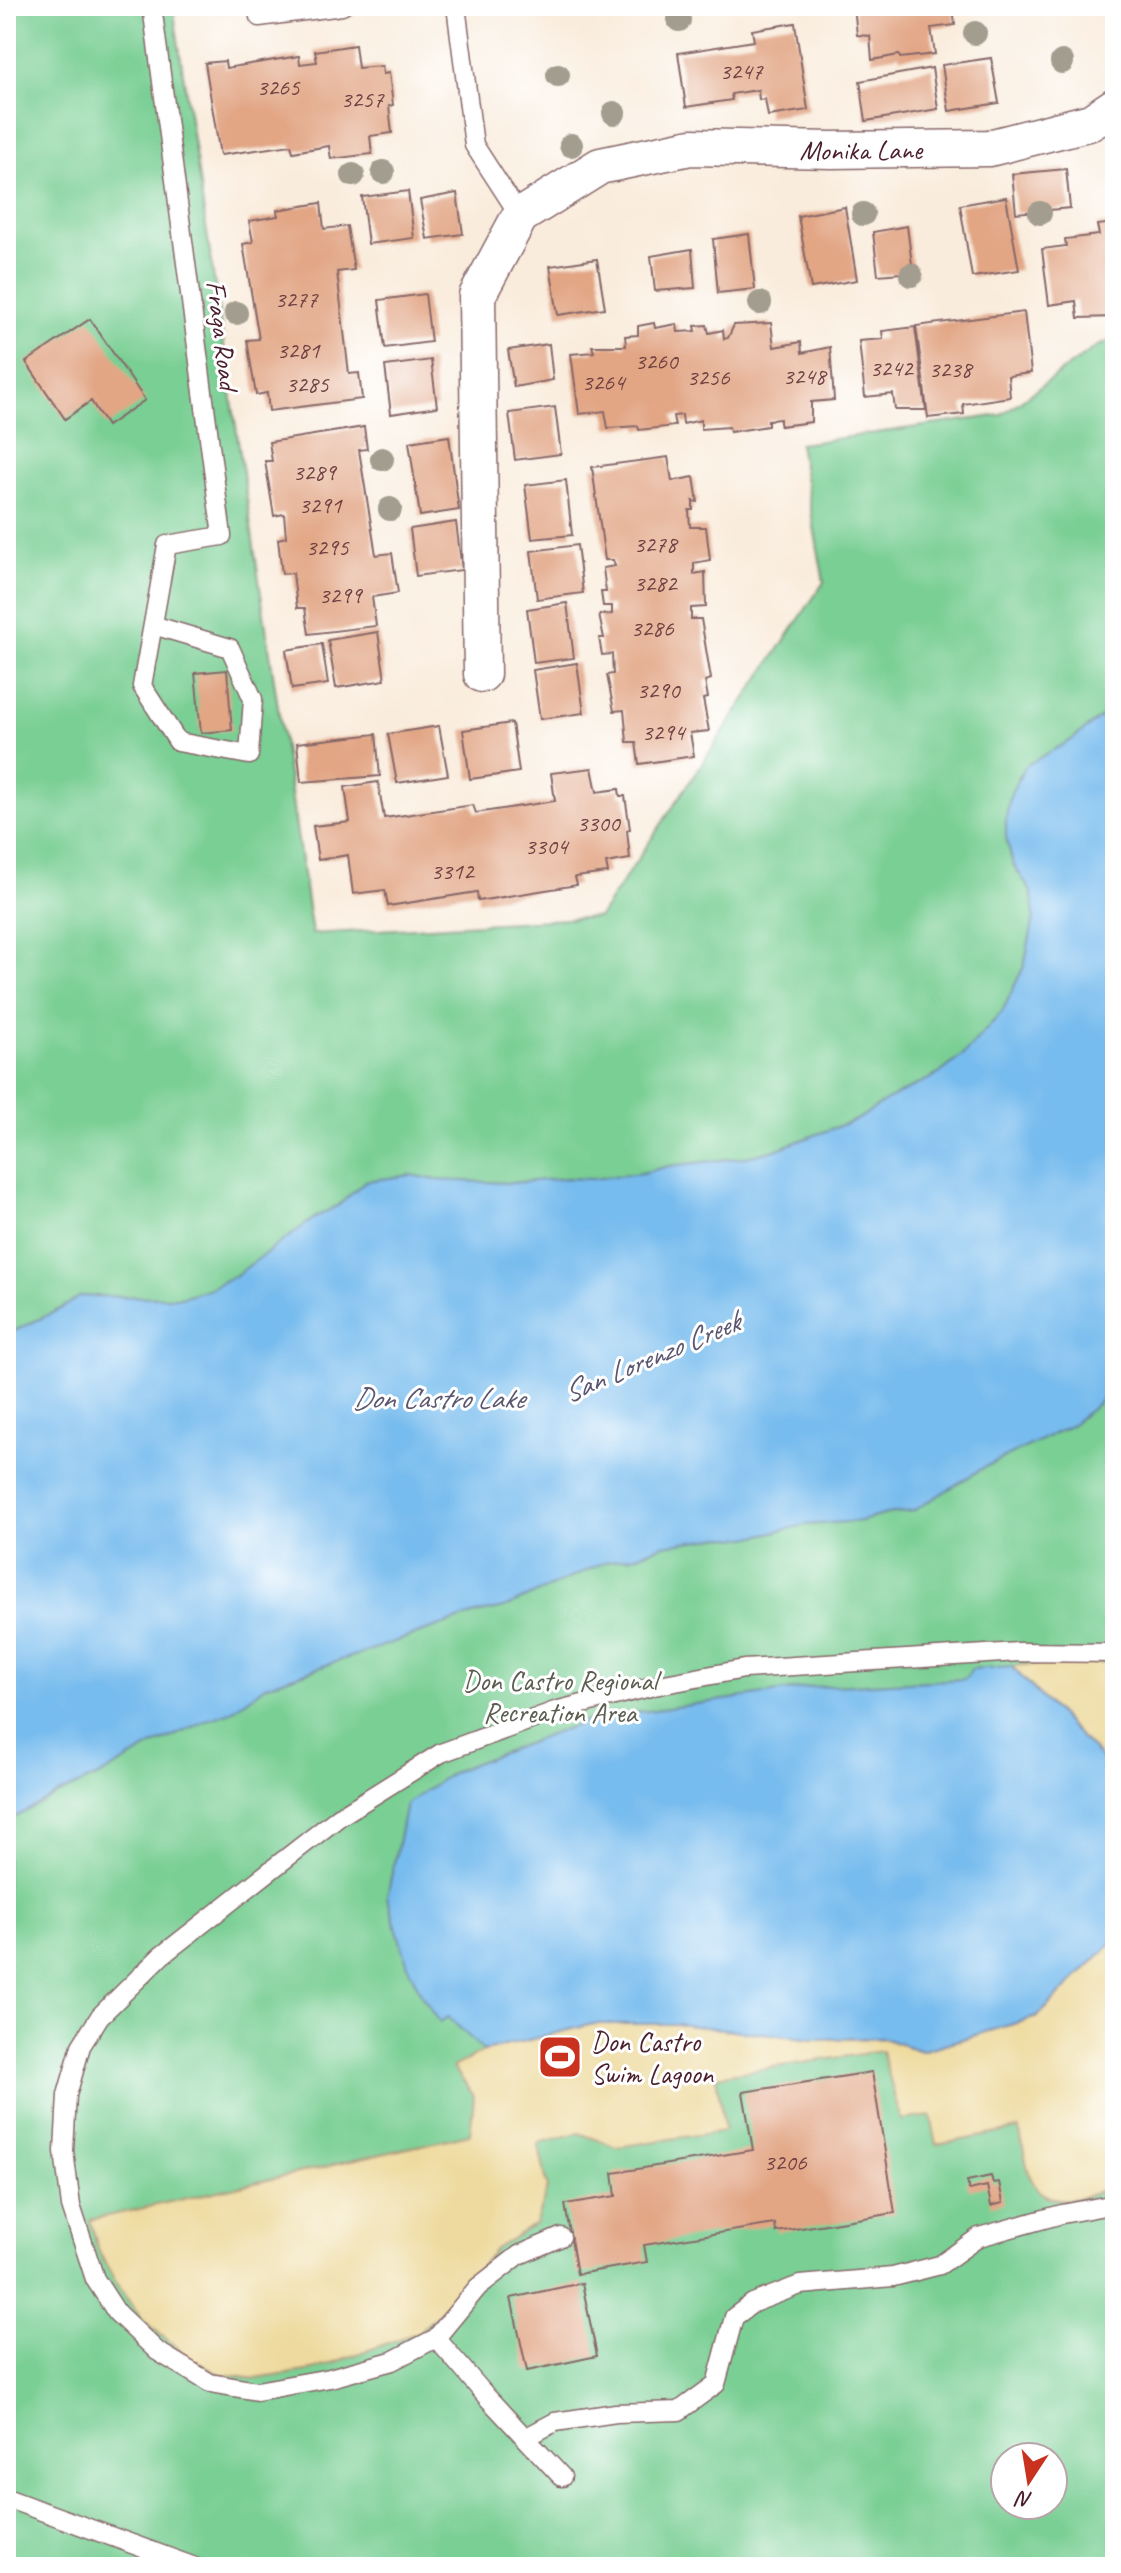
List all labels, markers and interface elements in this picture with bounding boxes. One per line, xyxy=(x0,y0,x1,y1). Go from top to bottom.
house number: 3247 xyxy=(719,56,764,86)
house number: 3265 xyxy=(256,72,301,102)
house number: 3257 xyxy=(340,84,385,114)
street label: Monika Lane xyxy=(799,132,924,168)
street label: Fraga Road xyxy=(198,279,247,396)
house number: 3277 xyxy=(274,284,319,314)
house number: 3281 xyxy=(276,335,321,365)
house number: 3260 xyxy=(634,346,680,376)
house number: 3242 xyxy=(869,353,915,383)
house number: 3238 xyxy=(928,354,974,384)
house number: 3248 xyxy=(782,361,828,391)
house number: 3256 xyxy=(686,362,731,392)
house number: 3264 xyxy=(581,367,627,397)
house number: 3285 xyxy=(285,369,330,399)
house number: 3289 xyxy=(292,457,338,487)
house number: 3291 xyxy=(298,490,343,520)
house number: 3278 xyxy=(633,529,679,559)
house number: 3295 xyxy=(305,532,350,562)
house number: 3282 xyxy=(633,568,679,598)
house number: 3299 xyxy=(318,580,364,610)
house number: 3286 xyxy=(630,613,675,643)
house number: 3290 xyxy=(636,675,682,705)
house number: 3294 xyxy=(641,717,687,747)
house number: 3300 xyxy=(576,808,622,838)
house number: 3304 xyxy=(524,831,570,861)
house number: 3312 xyxy=(430,856,476,886)
water label: San Lorenzo Creek xyxy=(557,1300,751,1411)
water label: Don Castro Lake xyxy=(353,1379,528,1417)
park label: Don Castro Regional Recreation Area xyxy=(463,1663,663,1730)
place label: Don Castro Swim Lagoon xyxy=(591,2024,715,2091)
sports icon: Don Castro Swim Lagoon xyxy=(536,2033,584,2081)
house number: 3206 xyxy=(763,2147,808,2177)
north arrow xyxy=(989,2441,1069,2521)
text: N xyxy=(1012,2484,1035,2515)

